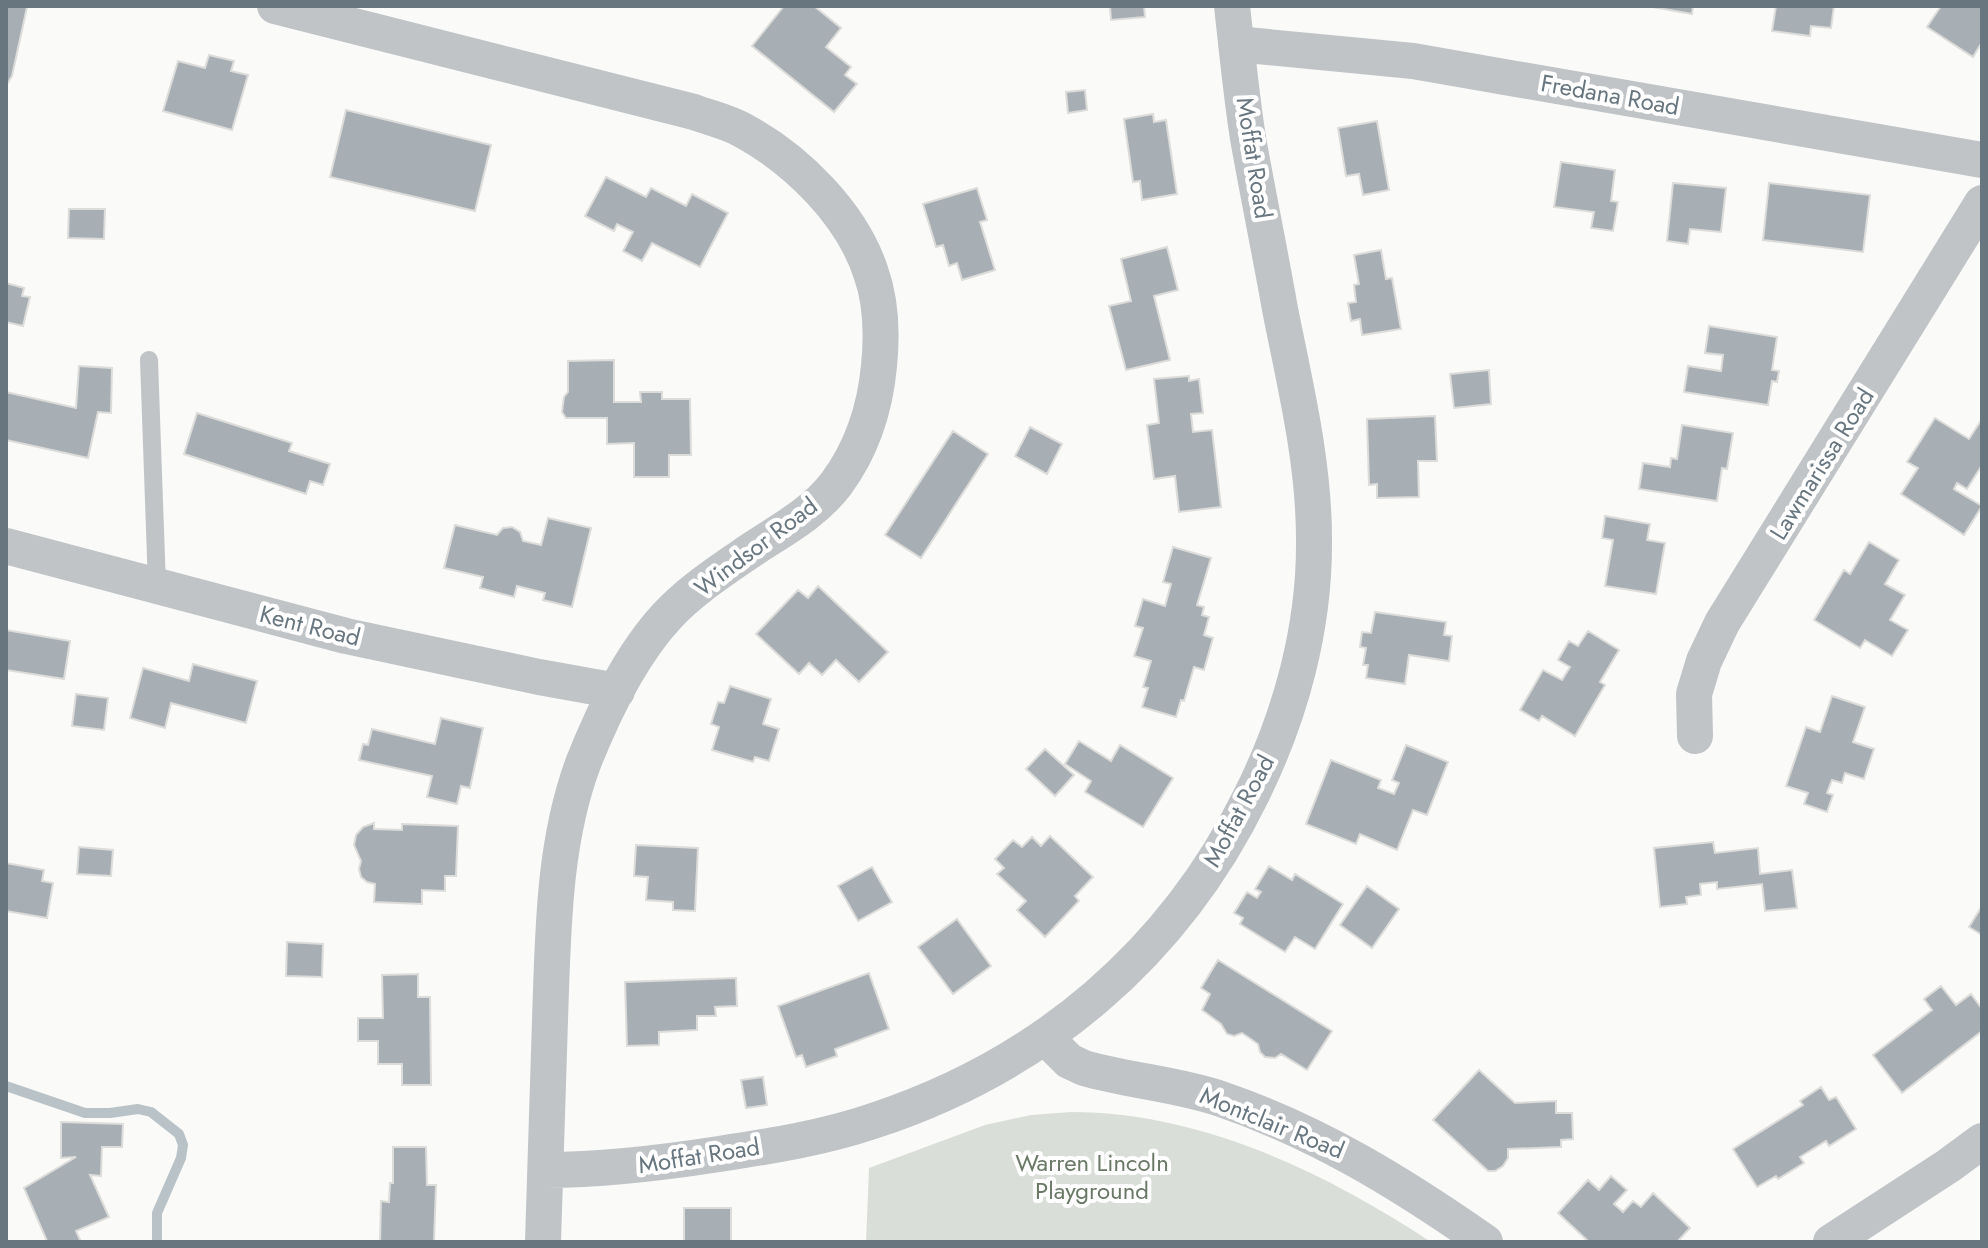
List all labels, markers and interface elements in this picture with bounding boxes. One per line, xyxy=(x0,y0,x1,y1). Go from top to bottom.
street label: Fredana Road xyxy=(1538,65,1682,124)
street label: Moffat Road xyxy=(1228,95,1281,221)
street label: Lawmarissa Road xyxy=(1761,381,1882,546)
street label: Windsor Road xyxy=(687,489,825,605)
street label: Kent Road xyxy=(256,596,364,655)
street label: Moffat Road xyxy=(1194,748,1283,873)
street label: Montclair Road xyxy=(1195,1078,1350,1167)
street label: Moffat Road xyxy=(636,1129,762,1182)
park label: Warren Lincoln Playground xyxy=(1015,1145,1169,1208)

